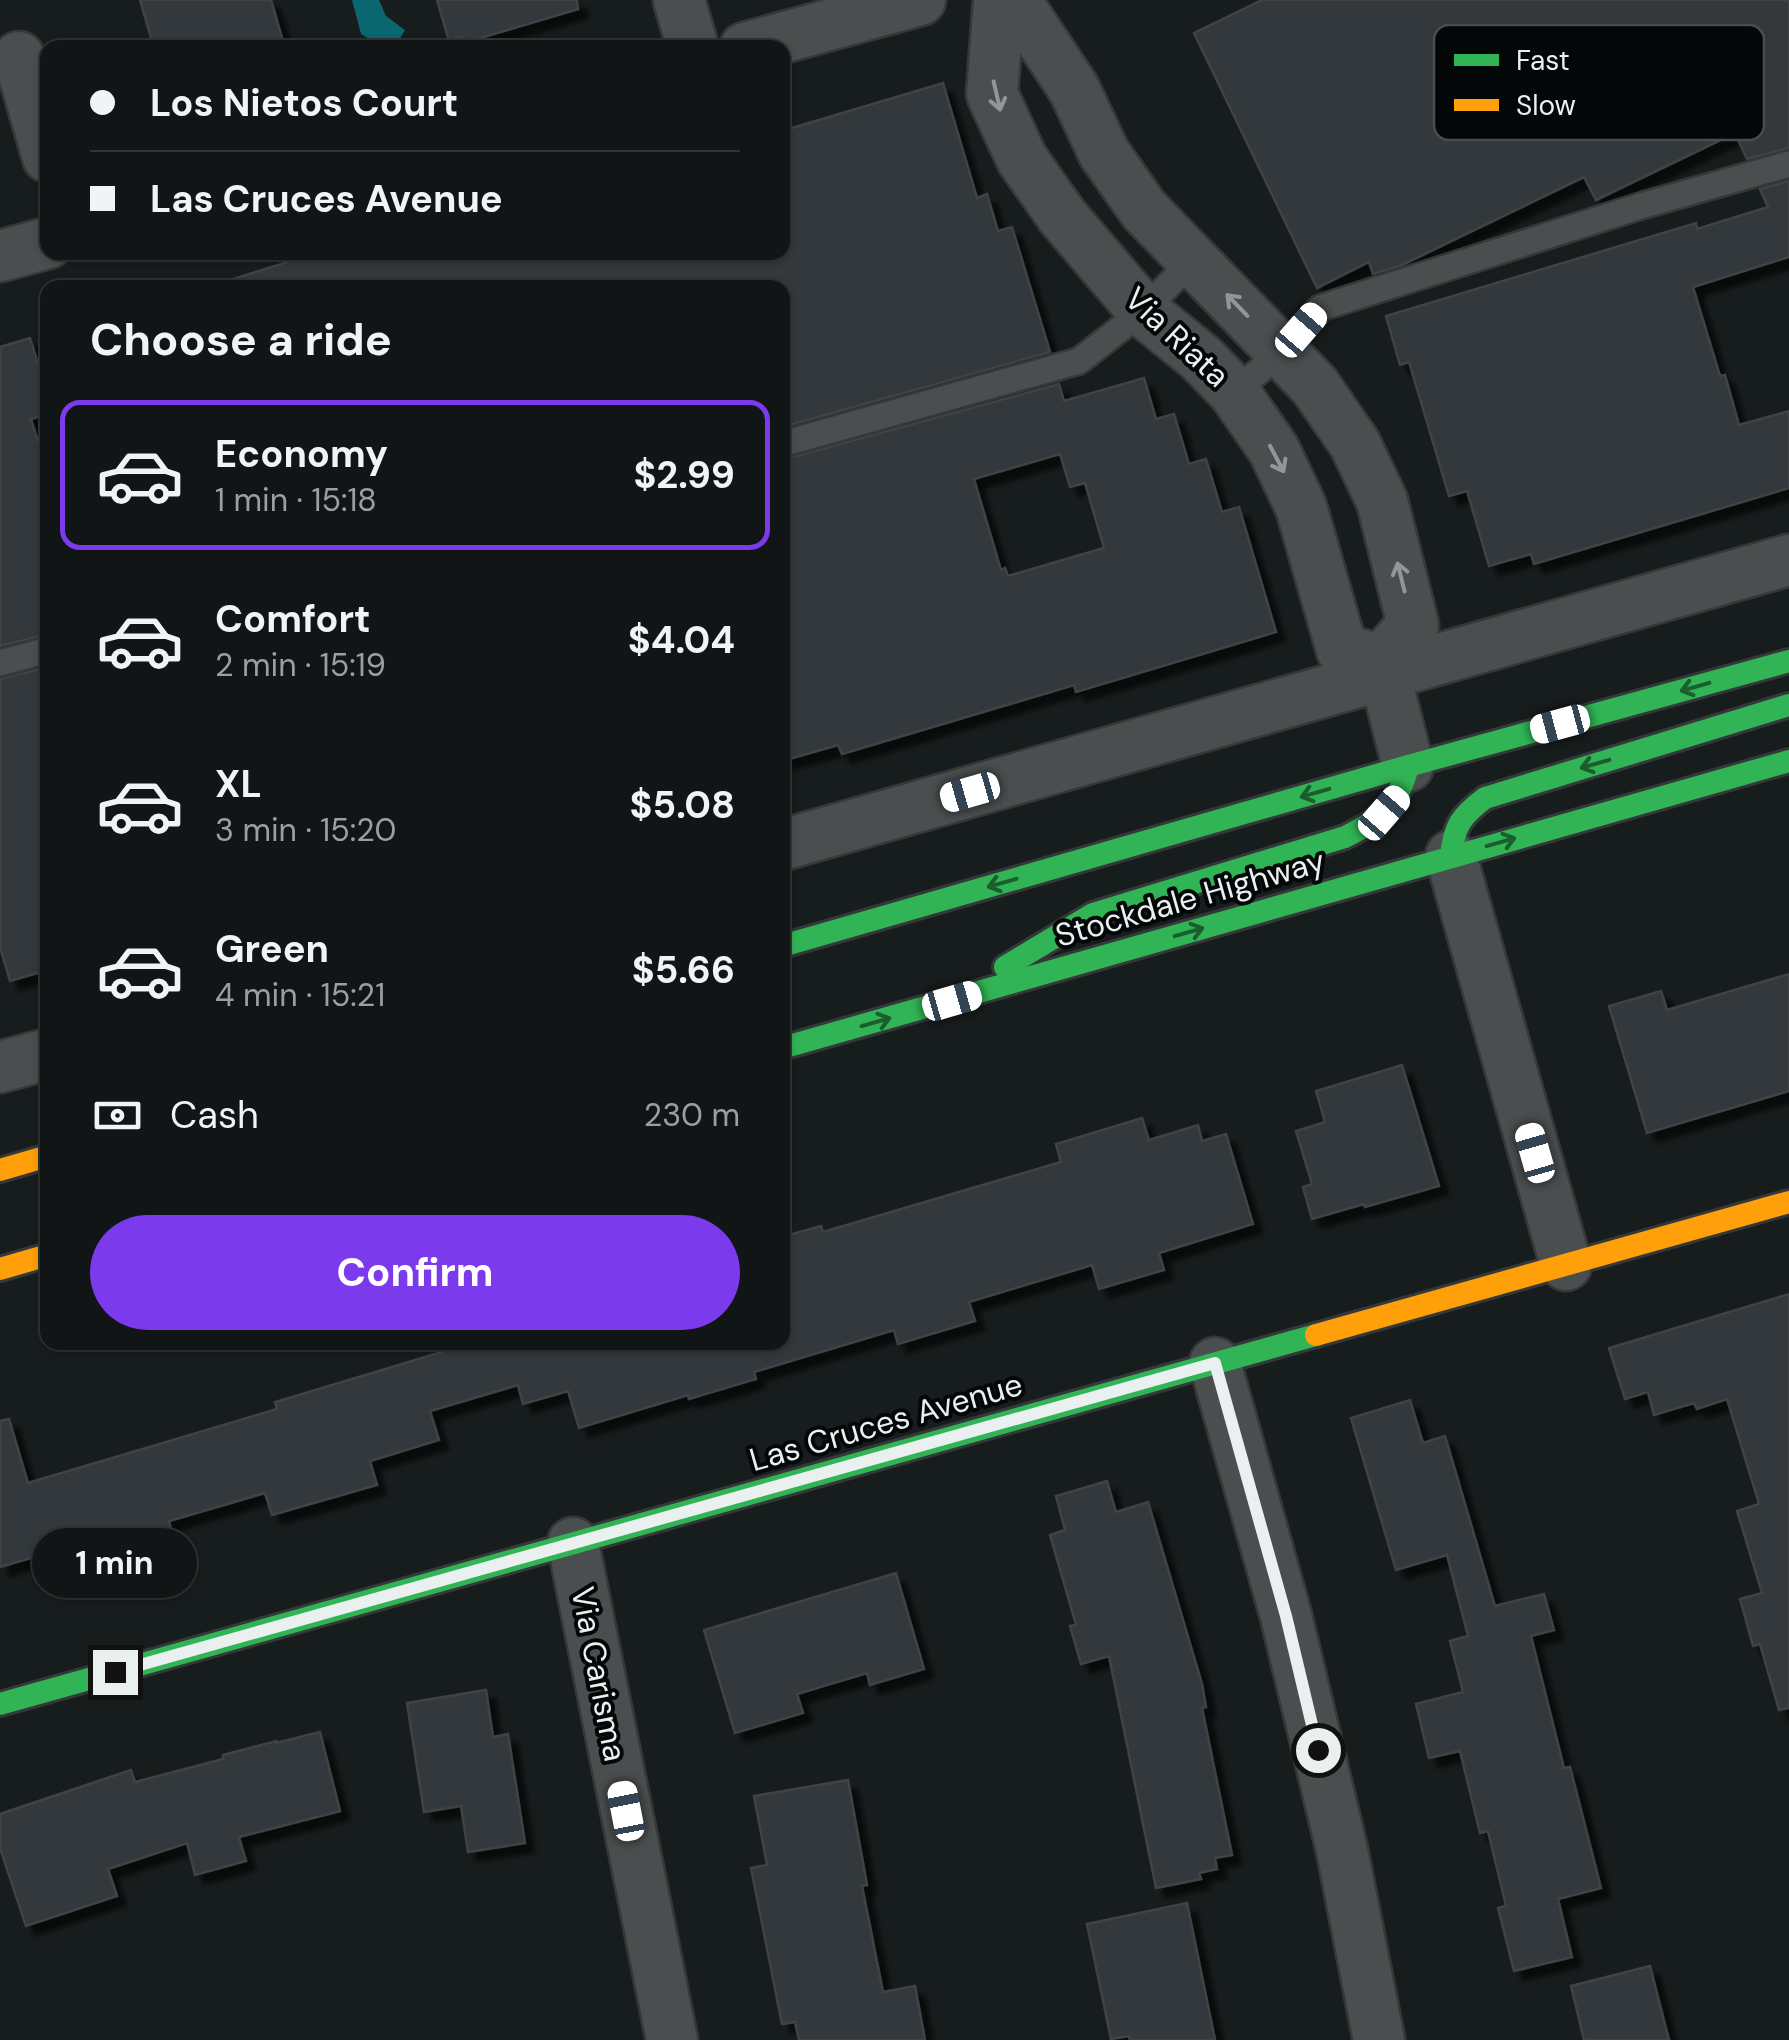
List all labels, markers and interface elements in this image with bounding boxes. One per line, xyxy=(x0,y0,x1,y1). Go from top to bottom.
legend xyxy=(1434,25,1764,140)
text: Fast xyxy=(1516,42,1570,79)
text: Los Nietos Court xyxy=(150,78,458,128)
one-way arrow xyxy=(989,80,1007,112)
text: Slow xyxy=(1516,87,1576,124)
text: Las Cruces Avenue xyxy=(150,174,503,224)
street label: Via Riata xyxy=(1116,278,1238,396)
one-way arrow xyxy=(1225,293,1249,317)
car xyxy=(1270,298,1332,362)
text: Choose a ride xyxy=(90,310,392,369)
text: Economy xyxy=(215,429,388,479)
icon: car xyxy=(95,430,185,520)
one-way arrow xyxy=(1268,444,1288,474)
text: $2.99 xyxy=(633,450,735,500)
text: 1 min · 15:18 xyxy=(215,479,377,521)
one-way arrow xyxy=(1391,562,1410,593)
text: Comfort xyxy=(215,594,371,644)
icon: car xyxy=(95,595,185,685)
text: $4.04 xyxy=(628,615,735,665)
text: 2 min · 15:19 xyxy=(215,644,386,686)
one-way arrow xyxy=(1680,679,1711,697)
car xyxy=(1527,702,1593,746)
one-way arrow xyxy=(1580,756,1612,774)
text: XL xyxy=(215,759,262,809)
icon: car xyxy=(95,760,185,850)
car xyxy=(937,769,1003,815)
text: $5.08 xyxy=(630,780,735,830)
car xyxy=(1353,781,1415,845)
one-way arrow xyxy=(1299,785,1331,803)
text: 3 min · 15:20 xyxy=(215,809,396,851)
one-way arrow xyxy=(1485,832,1516,850)
street label: Stockdale Highway xyxy=(1050,839,1330,957)
one-way arrow xyxy=(987,875,1018,893)
one-way arrow xyxy=(1172,922,1204,940)
text: Green xyxy=(215,924,329,974)
icon: car xyxy=(95,925,185,1015)
text: $5.66 xyxy=(632,945,735,995)
text: 4 min · 15:21 xyxy=(215,974,385,1016)
car xyxy=(919,978,985,1024)
one-way arrow xyxy=(860,1012,892,1030)
icon: cash xyxy=(90,1088,145,1143)
text: Cash xyxy=(170,1090,259,1140)
text: 230 m xyxy=(644,1094,740,1136)
car xyxy=(1512,1120,1558,1186)
button: Confirm xyxy=(90,1215,740,1330)
street label: Las Cruces Avenue xyxy=(745,1363,1027,1481)
callout: 1 min xyxy=(32,1527,198,1597)
text: 1 min xyxy=(76,1542,153,1584)
street label: Via Carisma xyxy=(562,1583,636,1765)
route end xyxy=(93,1650,138,1695)
route start xyxy=(1296,1728,1341,1773)
car xyxy=(606,1779,646,1843)

